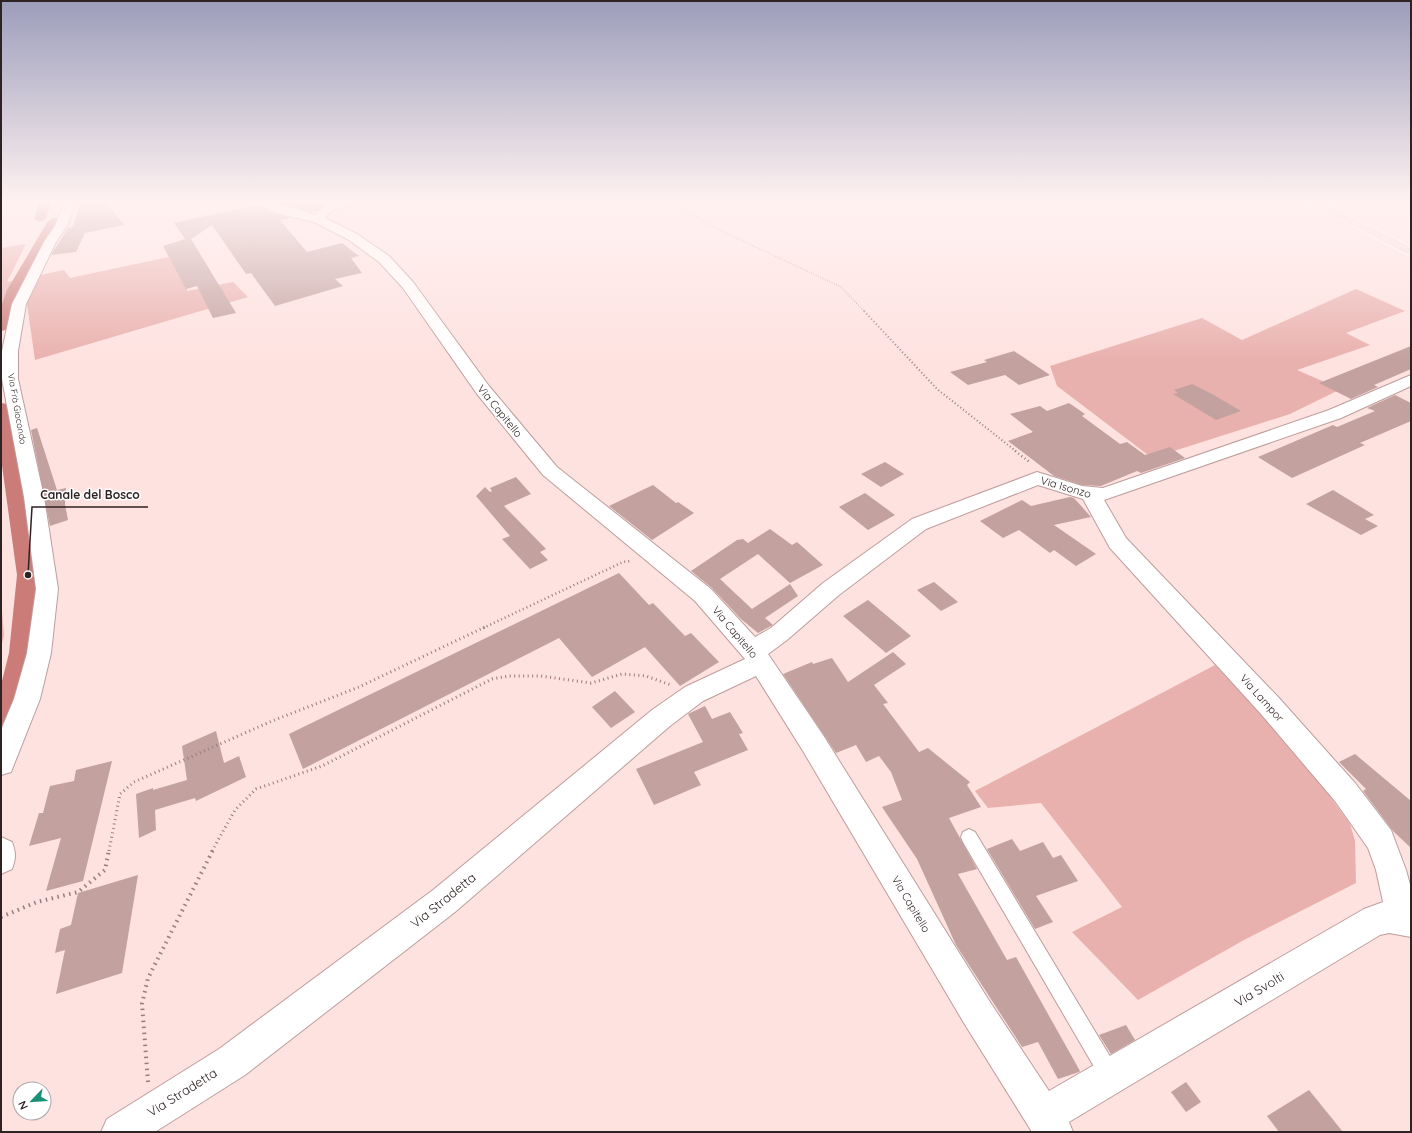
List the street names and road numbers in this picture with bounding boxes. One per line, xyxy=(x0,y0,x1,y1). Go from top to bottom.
street label: Via Frà Giocondo xyxy=(6,373,29,445)
street label: Via Capitello xyxy=(475,382,526,440)
street label: Via Isonzo xyxy=(1039,473,1093,501)
street label: Via Capitello xyxy=(709,603,761,661)
street label: Via Lampor xyxy=(1237,671,1288,725)
street label: Via Stradetta xyxy=(407,869,479,931)
street label: Via Capitello xyxy=(889,873,934,935)
street label: Via Svolti xyxy=(1231,968,1287,1010)
street label: Via Stradetta xyxy=(144,1064,220,1120)

